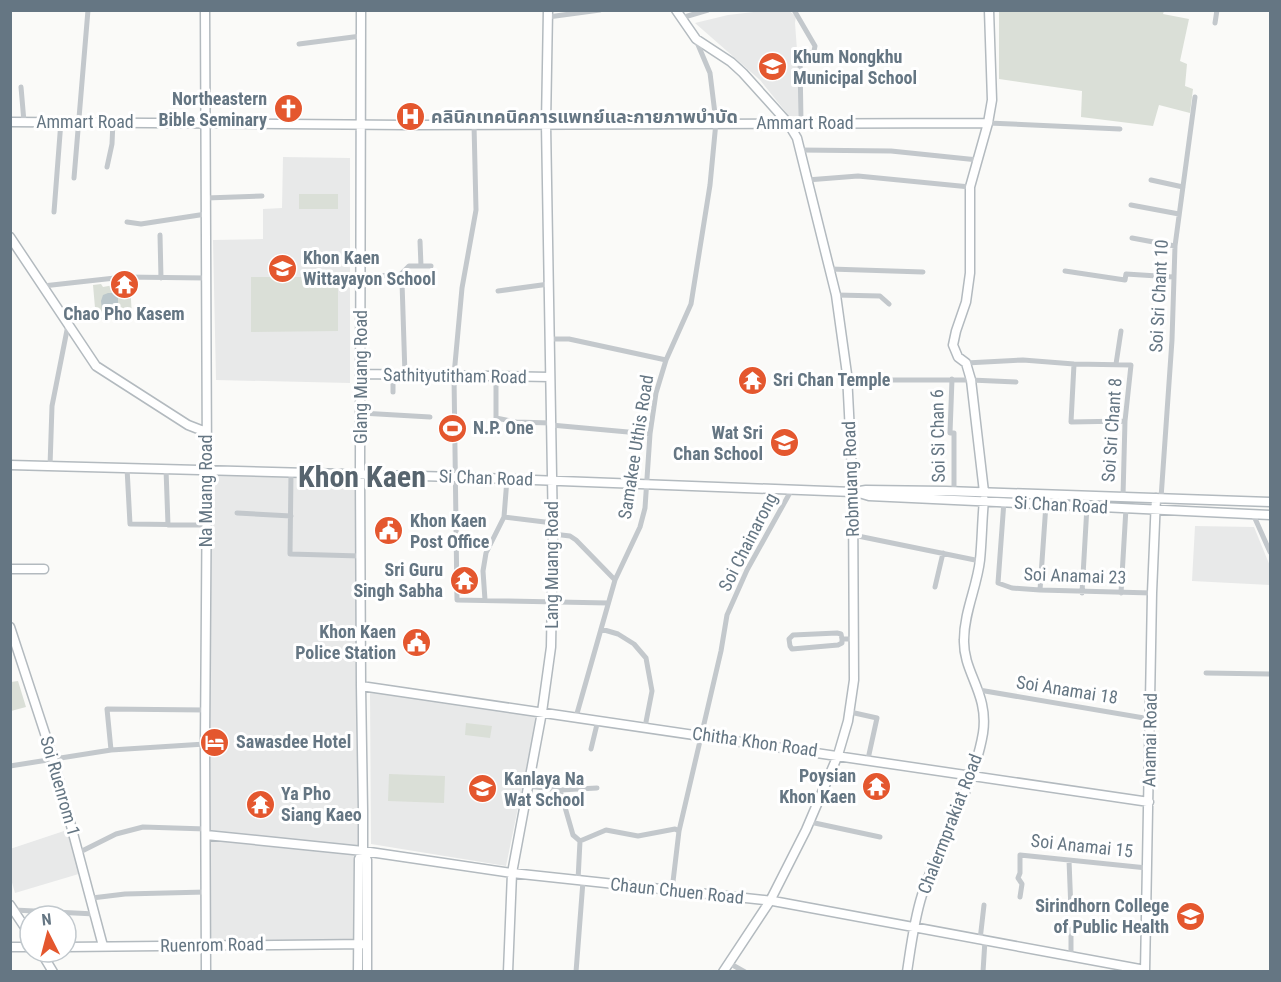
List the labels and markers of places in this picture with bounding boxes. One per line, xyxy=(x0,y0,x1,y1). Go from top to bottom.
place label: Khum Nongkhu Municipal School xyxy=(793,46,917,88)
school or university icon: Khum Nongkhu Municipal School xyxy=(756,51,788,83)
place label: Northeastern Bible Seminary xyxy=(158,88,267,130)
church icon: Northeastern Bible Seminary xyxy=(272,93,304,125)
hospital icon: คลินิกเทคนิคการแพทย์และกายภาพบำบัด xyxy=(394,101,426,133)
place label: คลินิกเทคนิคการแพทย์และกายภาพบำบัด xyxy=(431,106,738,127)
place label: Khon Kaen Wittayayon School xyxy=(303,247,436,289)
school or university icon: Khon Kaen Wittayayon School xyxy=(266,252,298,284)
temple icon: Chao Pho Kasem xyxy=(108,269,140,301)
place label: Chao Pho Kasem xyxy=(63,303,185,324)
temple icon: Sri Chan Temple xyxy=(736,364,768,396)
place label: Sri Chan Temple xyxy=(773,369,891,390)
sports icon: N.P. One xyxy=(436,412,468,444)
place label: N.P. One xyxy=(473,417,534,438)
place label: Wat Sri Chan School xyxy=(673,422,763,464)
school or university icon: Wat Sri Chan School xyxy=(768,427,800,459)
place label: Khon Kaen Post Office xyxy=(410,510,490,552)
public building icon: Khon Kaen Post Office xyxy=(373,515,405,547)
place label: Sri Guru Singh Sabha xyxy=(353,559,443,601)
temple icon: Sri Guru Singh Sabha xyxy=(448,564,480,596)
place label: Khon Kaen Police Station xyxy=(295,621,396,663)
public building icon: Khon Kaen Police Station xyxy=(401,626,433,658)
hotel icon: Sawasdee Hotel xyxy=(199,726,231,758)
place label: Sawasdee Hotel xyxy=(236,731,351,752)
place label: Poysian Khon Kaen xyxy=(779,765,856,807)
place label: Kanlaya Na Wat School xyxy=(504,768,585,810)
temple icon: Poysian Khon Kaen xyxy=(861,770,893,802)
school or university icon: Kanlaya Na Wat School xyxy=(467,773,499,805)
place label: Ya Pho Siang Kaeo xyxy=(281,783,362,825)
temple icon: Ya Pho Siang Kaeo xyxy=(244,788,276,820)
place label: Sirindhorn College of Public Health xyxy=(1035,895,1169,937)
school or university icon: Sirindhorn College of Public Health xyxy=(1174,900,1206,932)

